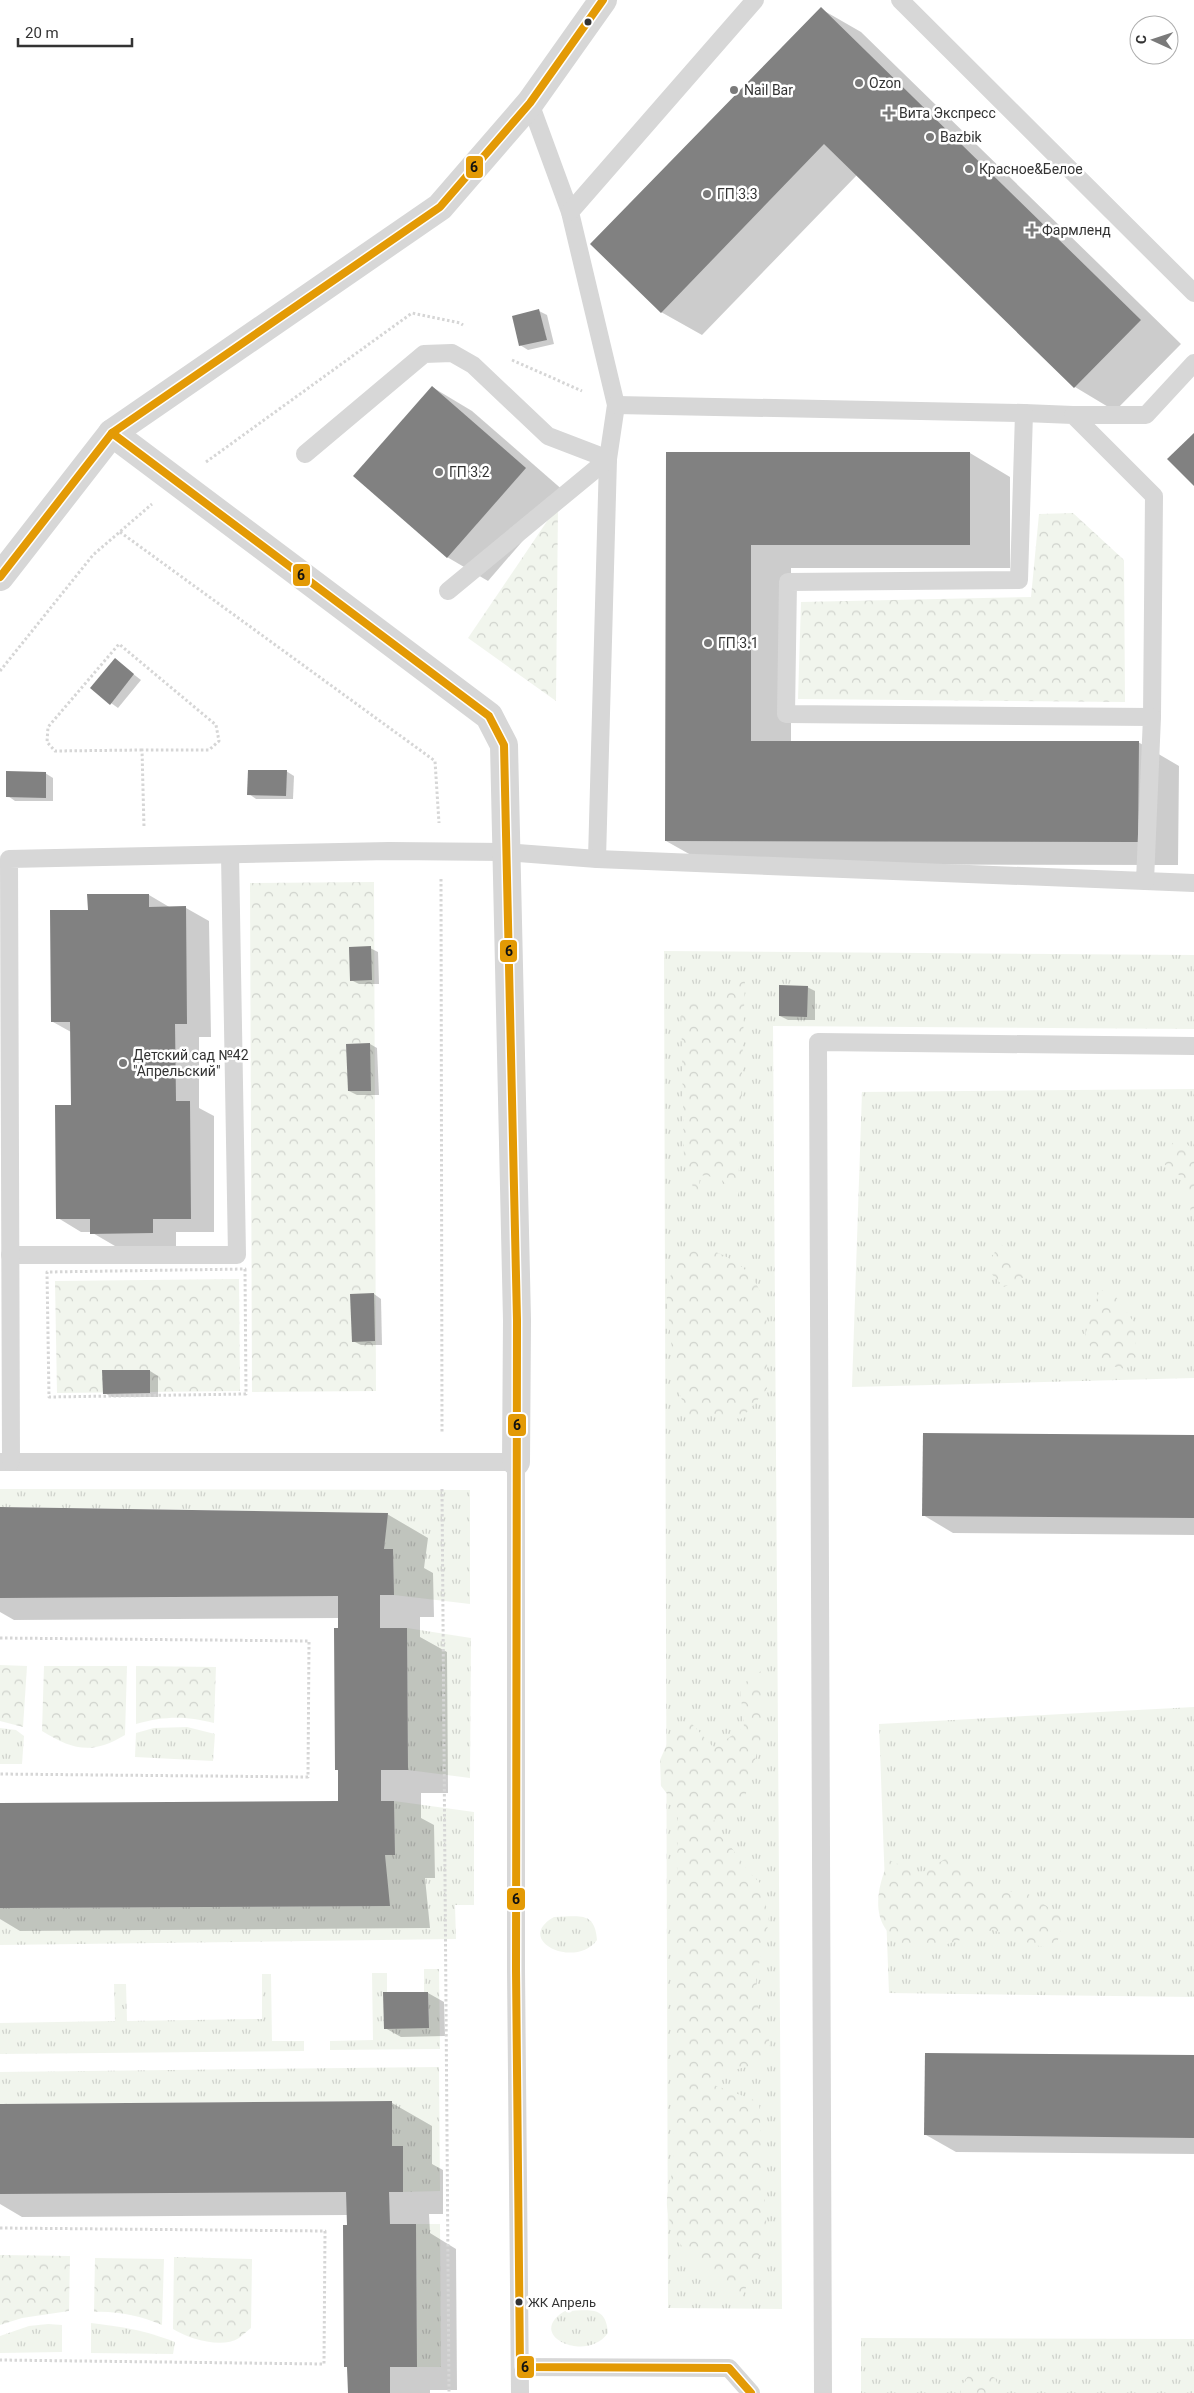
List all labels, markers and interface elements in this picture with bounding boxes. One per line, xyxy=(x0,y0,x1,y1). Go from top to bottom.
scale bar xyxy=(18,15,131,47)
north arrow xyxy=(1129,15,1179,65)
unlabelled marker xyxy=(583,17,593,27)
text: 20 m xyxy=(25,24,59,42)
text: С xyxy=(1133,34,1149,44)
place label: Ozon xyxy=(869,75,901,91)
marker: Ozon xyxy=(853,77,865,89)
place label: Nail Bar xyxy=(744,82,793,98)
marker: Nail Bar xyxy=(728,84,740,96)
place label: Вита Экспресс xyxy=(899,105,996,121)
marker: Вита Экспресс xyxy=(883,107,895,119)
place label: Bazbik xyxy=(940,129,983,145)
marker: Bazbik xyxy=(924,131,936,143)
line badge: 6 xyxy=(465,155,484,179)
text: 6 xyxy=(470,159,478,175)
place label: Красное&Белое xyxy=(979,161,1083,177)
marker: Красное&Белое xyxy=(963,163,975,175)
place label: ГП 3.3 xyxy=(717,186,758,202)
marker: ГП 3.3 xyxy=(701,188,713,200)
place label: Фармленд xyxy=(1042,222,1111,238)
marker: Фармленд xyxy=(1026,224,1038,236)
place label: ГП 3.2 xyxy=(449,464,490,480)
marker: ГП 3.2 xyxy=(433,466,445,478)
line badge: 6 xyxy=(292,563,311,587)
text: 6 xyxy=(297,567,305,583)
place label: ГП 3.1 xyxy=(718,635,759,651)
marker: ГП 3.1 xyxy=(702,637,714,649)
line badge: 6 xyxy=(499,939,518,963)
text: 6 xyxy=(505,943,513,959)
place label: Детский сад №42 "Апрельский" xyxy=(133,1047,249,1079)
marker: Детский сад №42 "Апрельский" xyxy=(117,1057,129,1069)
line badge: 6 xyxy=(507,1413,527,1437)
text: 6 xyxy=(513,1417,521,1433)
line badge: 6 xyxy=(506,1887,526,1911)
text: 6 xyxy=(512,1891,520,1907)
place label: ЖК Апрель xyxy=(528,2295,596,2310)
marker: ЖК Апрель xyxy=(514,2297,524,2307)
line badge: 6 xyxy=(516,2355,535,2379)
text: 6 xyxy=(521,2359,529,2375)

